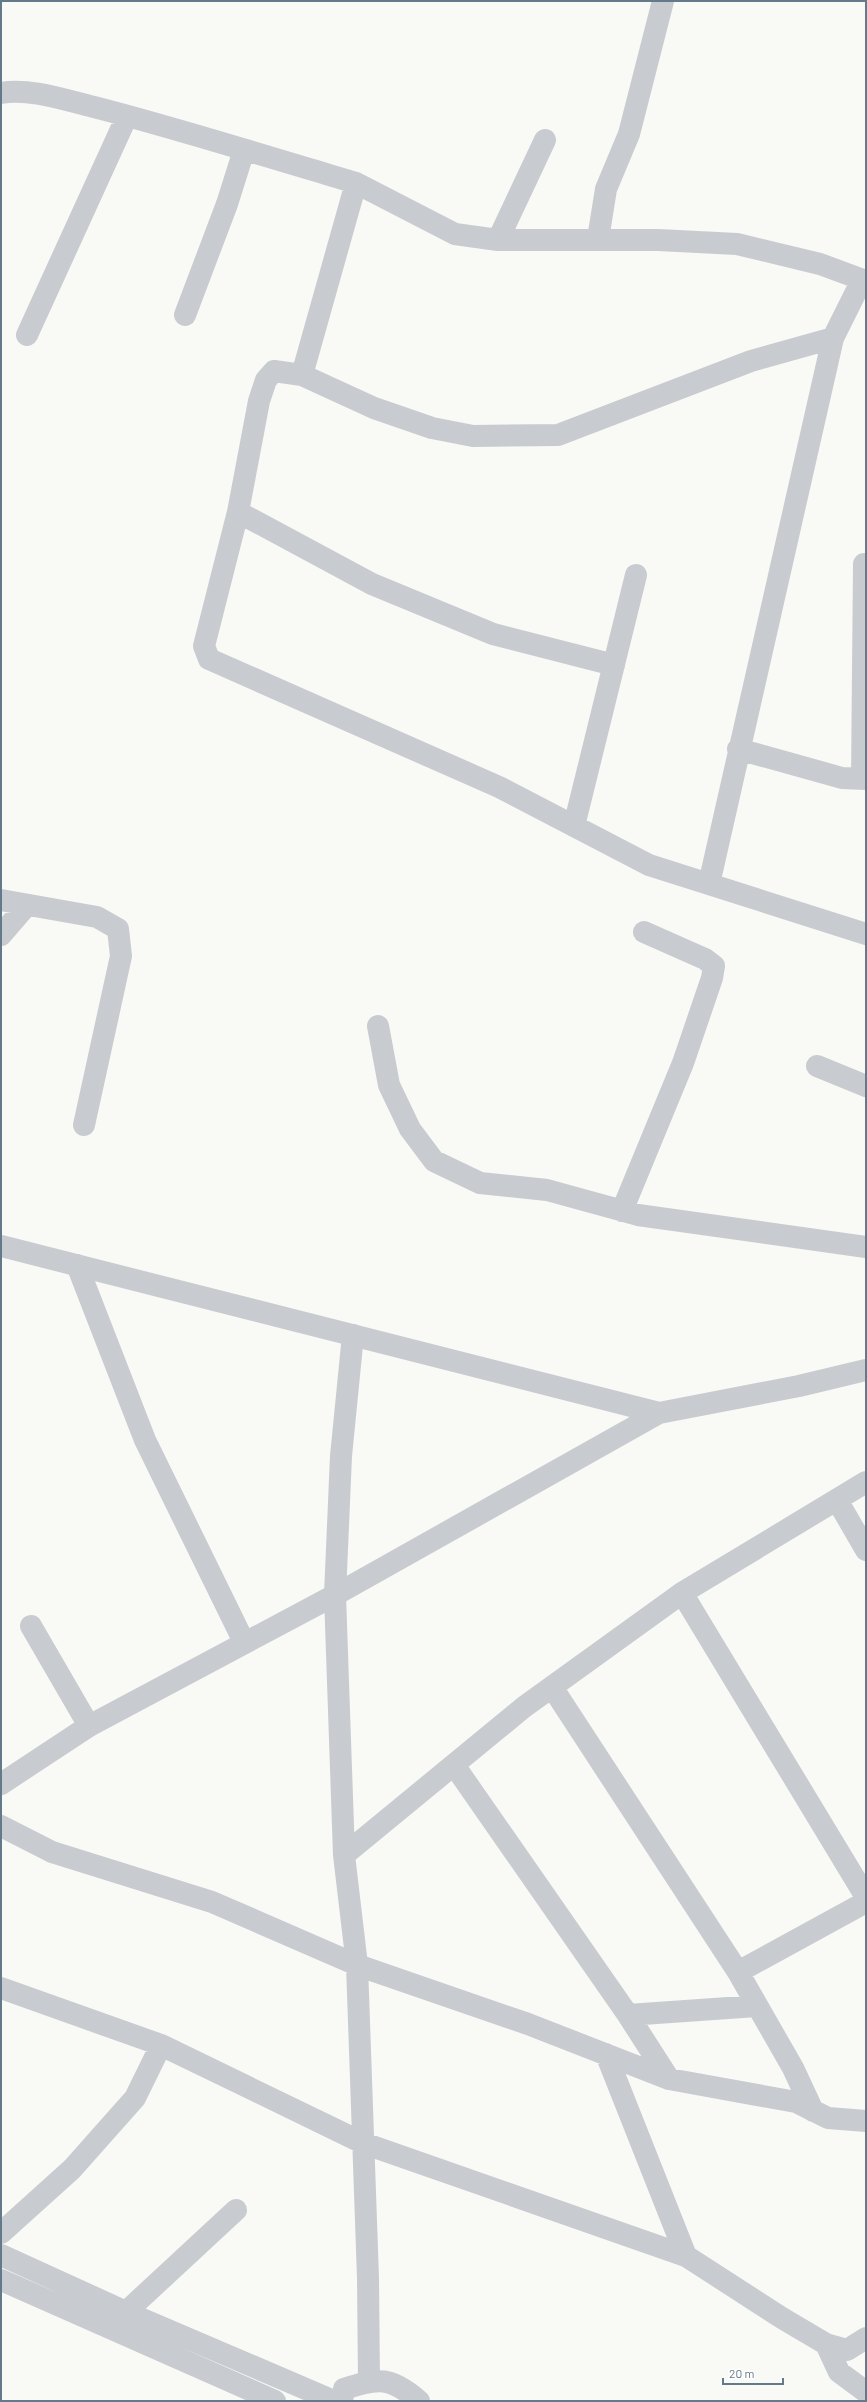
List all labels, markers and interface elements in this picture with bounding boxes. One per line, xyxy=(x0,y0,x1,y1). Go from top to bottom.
scale bar xyxy=(723,2360,783,2386)
text: 20 m xyxy=(729,2366,755,2380)

